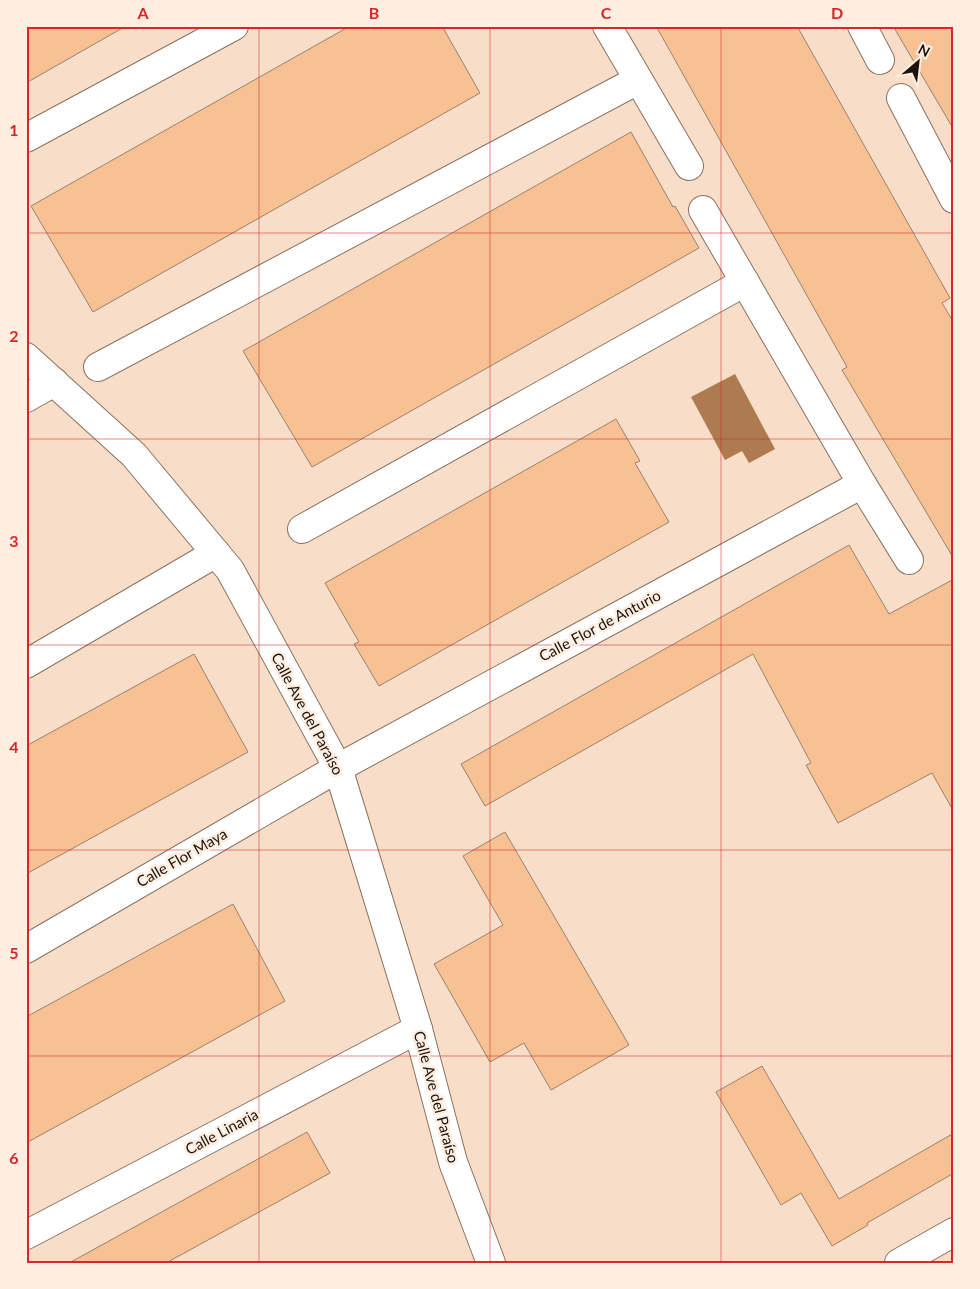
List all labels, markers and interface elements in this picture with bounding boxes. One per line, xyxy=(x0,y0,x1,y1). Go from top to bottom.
text: A xyxy=(136,3,149,22)
text: B xyxy=(369,3,379,22)
text: C xyxy=(601,3,612,22)
text: D xyxy=(831,3,843,22)
north arrow xyxy=(892,38,942,88)
text: N xyxy=(916,40,933,60)
text: 1 xyxy=(9,120,19,139)
text: 2 xyxy=(9,326,19,345)
text: 3 xyxy=(9,531,19,550)
street label: Calle Flor de Anturio xyxy=(536,585,663,665)
street label: Calle Ave del Paraíso xyxy=(268,649,348,778)
text: 4 xyxy=(9,737,19,756)
street label: Calle Flor Maya xyxy=(133,824,230,890)
text: 5 xyxy=(9,943,19,962)
street label: Calle Ave del Paraíso xyxy=(411,1029,463,1165)
street label: Calle Linaria xyxy=(182,1104,261,1158)
text: 6 xyxy=(9,1148,19,1167)

